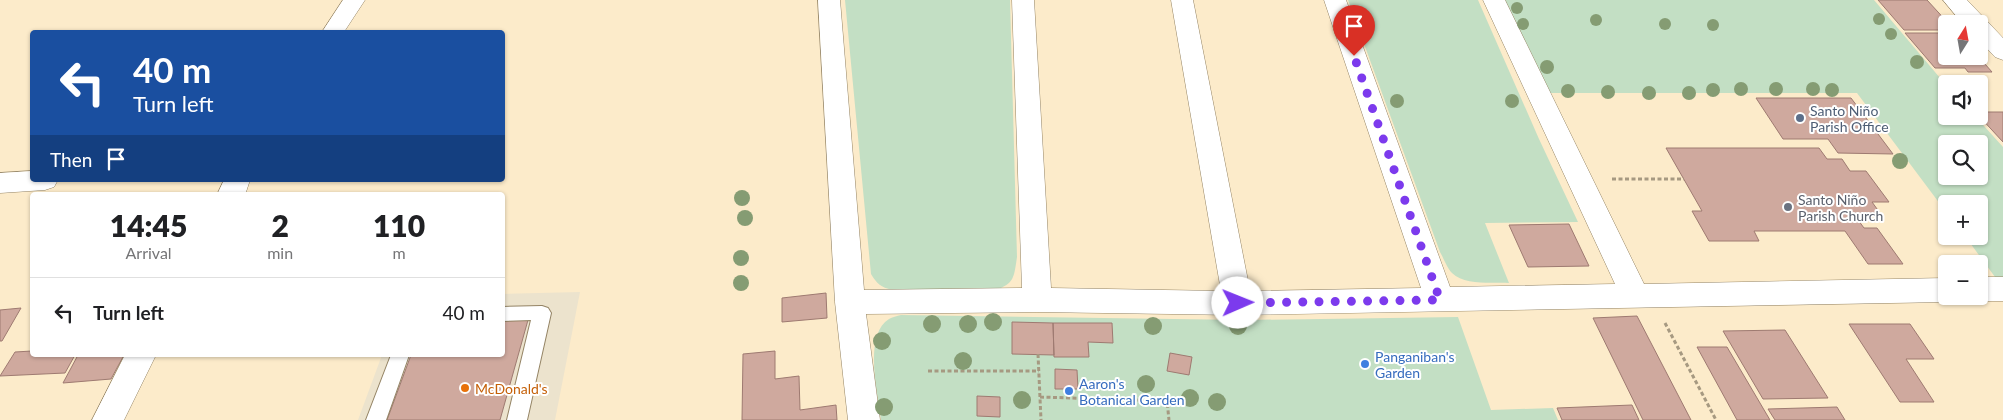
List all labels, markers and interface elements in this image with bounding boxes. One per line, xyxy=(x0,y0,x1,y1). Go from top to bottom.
pin xyxy=(1333,5,1375,56)
icon: arrive xyxy=(1340,12,1368,40)
north arrow xyxy=(1938,15,1988,65)
map controls xyxy=(1938,15,1988,305)
text: 40 m xyxy=(133,48,211,90)
icon: left xyxy=(50,50,115,115)
button: sound xyxy=(1938,75,1988,125)
text: Turn left xyxy=(133,90,214,117)
place label: Santo Niño Parish Office xyxy=(1810,102,1889,135)
marker: Santo Niño Parish Office xyxy=(1794,112,1806,124)
button: search xyxy=(1938,135,1988,185)
icon: arrive xyxy=(102,145,130,173)
text: Then xyxy=(50,148,92,171)
place label: Santo Niño Parish Church xyxy=(1798,191,1883,224)
button: + xyxy=(1938,195,1988,245)
marker: Santo Niño Parish Church xyxy=(1782,201,1794,213)
text: 14:45 xyxy=(110,207,187,243)
text: 2 xyxy=(271,207,289,243)
text: 110 xyxy=(373,207,425,243)
text: Arrival xyxy=(126,243,172,262)
text: min xyxy=(267,243,293,262)
text: m xyxy=(392,243,406,262)
button: − xyxy=(1938,255,1988,305)
position arrow xyxy=(1211,276,1263,328)
icon: left xyxy=(50,299,78,327)
text: Turn left xyxy=(93,301,164,324)
text: 40 m xyxy=(442,301,485,324)
place label: Panganiban's Garden xyxy=(1375,348,1455,381)
marker: Panganiban's Garden xyxy=(1359,358,1371,370)
place label: Aaron's Botanical Garden xyxy=(1079,375,1184,408)
place label: McDonald's xyxy=(475,380,548,397)
marker: McDonald's xyxy=(459,382,471,394)
marker: Aaron's Botanical Garden xyxy=(1063,385,1075,397)

